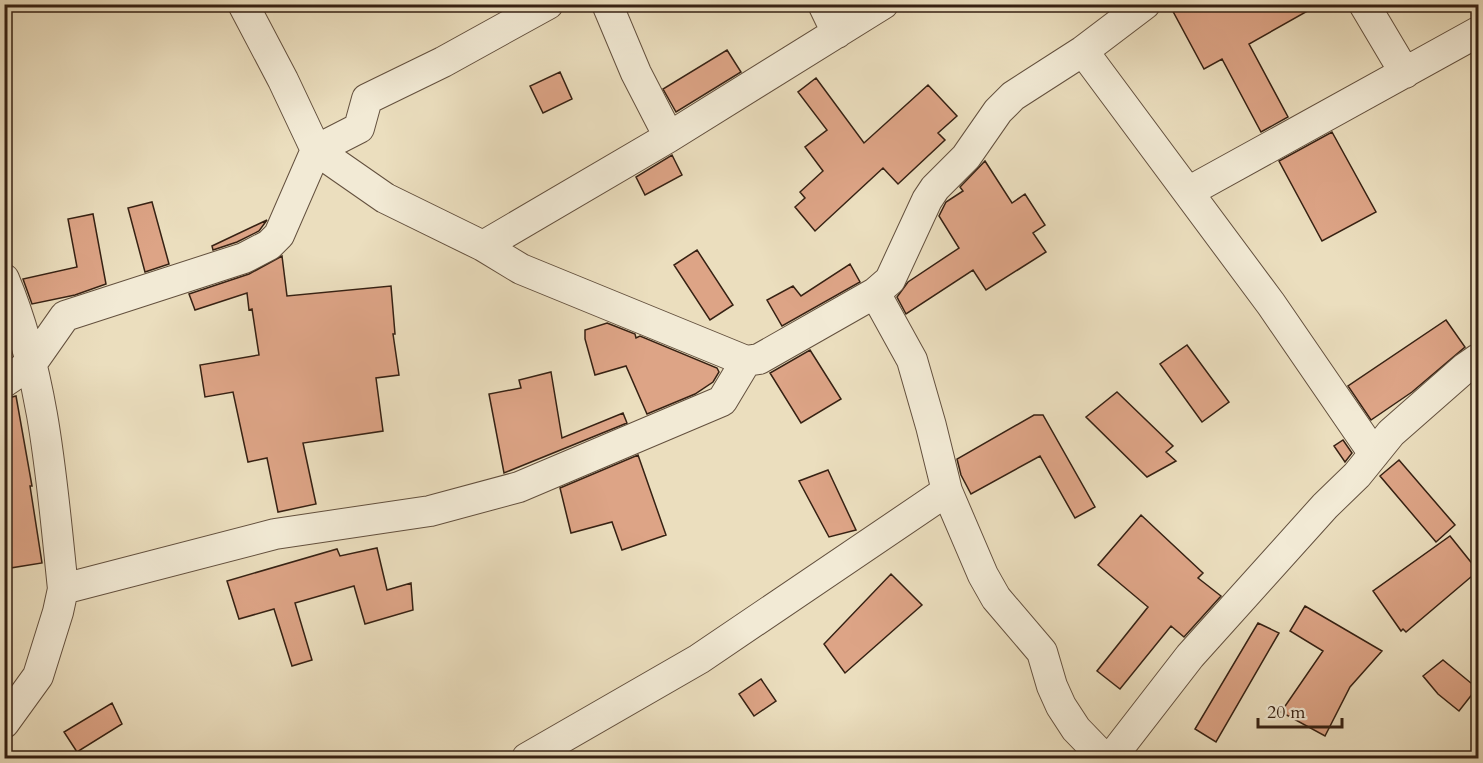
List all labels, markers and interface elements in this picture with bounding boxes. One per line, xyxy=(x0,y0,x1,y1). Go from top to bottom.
scale bar xyxy=(1258,691,1342,729)
text: 20 m xyxy=(1267,700,1306,725)

